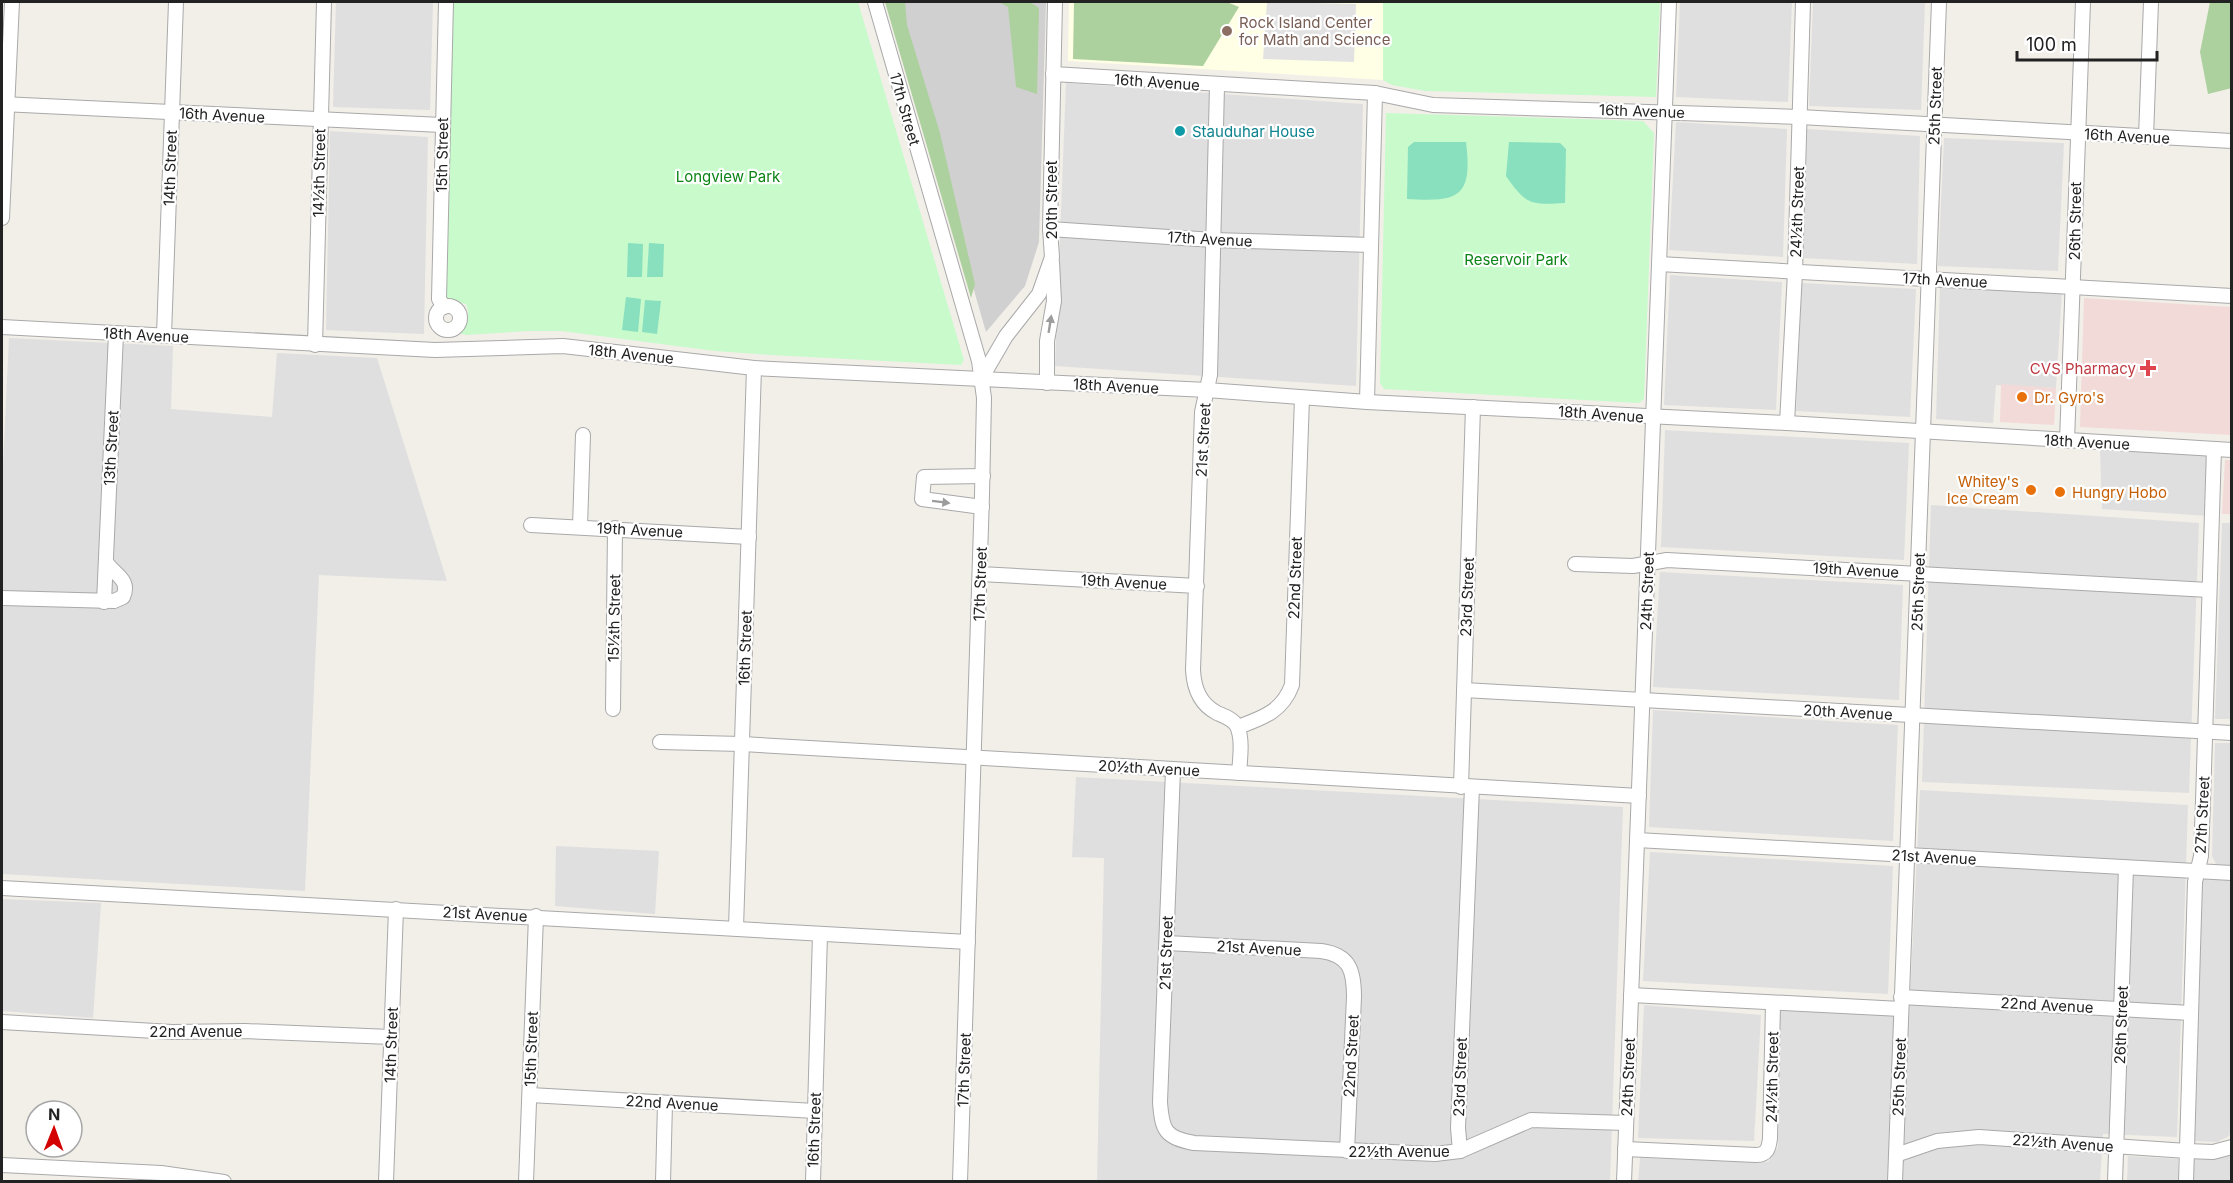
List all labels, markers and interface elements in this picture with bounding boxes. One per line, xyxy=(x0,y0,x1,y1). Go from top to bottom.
place label: Rock Island Center for Math and Science xyxy=(1239,13,1390,49)
marker: Rock Island Center for Math and Science xyxy=(1220,24,1234,38)
scale bar xyxy=(2017,24,2156,62)
text: 100 m xyxy=(2026,34,2077,55)
street label: 25th Street xyxy=(1924,66,1946,146)
street label: 17th Street xyxy=(886,70,924,148)
street label: 16th Avenue xyxy=(1113,70,1201,94)
street label: 16th Avenue xyxy=(1599,100,1685,122)
street label: 16th Avenue xyxy=(179,103,265,127)
street label: 15th Street xyxy=(432,117,452,193)
place label: Stauduhar House xyxy=(1192,122,1315,141)
marker: Stauduhar House xyxy=(1173,124,1187,138)
street label: 16th Avenue xyxy=(2084,124,2170,148)
street label: 14½th Street xyxy=(309,128,329,218)
street label: 14th Street xyxy=(159,130,181,206)
street label: 20th Street xyxy=(1042,160,1061,240)
street label: 24½th Street xyxy=(1786,166,1808,258)
park label: Longview Park xyxy=(676,167,781,186)
street label: 26th Street xyxy=(2065,181,2085,261)
street label: 17th Avenue xyxy=(1167,227,1253,251)
park label: Reservoir Park xyxy=(1464,250,1568,269)
street label: 17th Avenue xyxy=(1902,268,1988,292)
one-way arrow xyxy=(1046,315,1055,334)
street label: 18th Avenue xyxy=(103,323,189,347)
street label: 18th Avenue xyxy=(587,340,675,368)
place label: CVS Pharmacy xyxy=(2030,359,2137,378)
marker: CVS Pharmacy xyxy=(2141,361,2155,375)
street label: 18th Avenue xyxy=(1073,374,1159,398)
place label: Dr. Gyro's xyxy=(2034,388,2104,407)
marker: Dr. Gyro's xyxy=(2015,390,2029,404)
street label: 21st Street xyxy=(1192,402,1214,478)
street label: 18th Avenue xyxy=(1557,402,1645,426)
street label: 13th Street xyxy=(100,410,122,486)
street label: 18th Avenue xyxy=(2044,430,2130,454)
place label: Whitey's Ice Cream xyxy=(1947,472,2019,508)
marker: Whitey's Ice Cream xyxy=(2024,483,2038,497)
place label: Hungry Hobo xyxy=(2072,483,2167,502)
marker: Hungry Hobo xyxy=(2053,485,2067,499)
one-way arrow xyxy=(931,497,950,506)
street label: 19th Avenue xyxy=(596,518,684,542)
street label: 22nd Street xyxy=(1284,536,1306,620)
street label: 17th Street xyxy=(969,546,991,622)
street label: 24th Street xyxy=(1636,551,1658,631)
street label: 25th Street xyxy=(1907,552,1929,632)
street label: 23rd Street xyxy=(1456,557,1478,637)
street label: 19th Avenue xyxy=(1812,558,1900,582)
street label: 19th Avenue xyxy=(1080,570,1168,594)
street label: 15½th Street xyxy=(604,574,624,662)
street label: 16th Street xyxy=(734,610,756,686)
street label: 20th Avenue xyxy=(1803,700,1893,724)
street label: 20½th Avenue xyxy=(1098,756,1200,780)
street label: 27th Street xyxy=(2190,775,2214,854)
street label: 21st Avenue xyxy=(1891,845,1977,869)
street label: 21st Avenue xyxy=(442,902,528,926)
street label: 21st Street xyxy=(1155,915,1177,991)
street label: 21st Avenue xyxy=(1216,936,1302,960)
street label: 26th Street xyxy=(2110,985,2132,1065)
street label: 22nd Avenue xyxy=(2000,993,2094,1017)
street label: 14th Street xyxy=(380,1007,402,1083)
street label: 15th Street xyxy=(520,1011,542,1087)
street label: 22nd Street xyxy=(1339,1014,1363,1098)
street label: 22nd Avenue xyxy=(149,1022,243,1041)
street label: 24½th Street xyxy=(1762,1031,1782,1123)
street label: 17th Street xyxy=(953,1032,975,1108)
street label: 23rd Street xyxy=(1449,1037,1471,1117)
street label: 24th Street xyxy=(1617,1037,1639,1117)
street label: 25th Street xyxy=(1888,1037,1910,1117)
street label: 22nd Avenue xyxy=(625,1091,719,1115)
street label: 16th Street xyxy=(803,1092,825,1168)
north arrow xyxy=(24,1099,84,1159)
text: N xyxy=(48,1104,61,1124)
street label: 22½th Avenue xyxy=(2012,1130,2114,1156)
street label: 22½th Avenue xyxy=(1348,1142,1450,1161)

